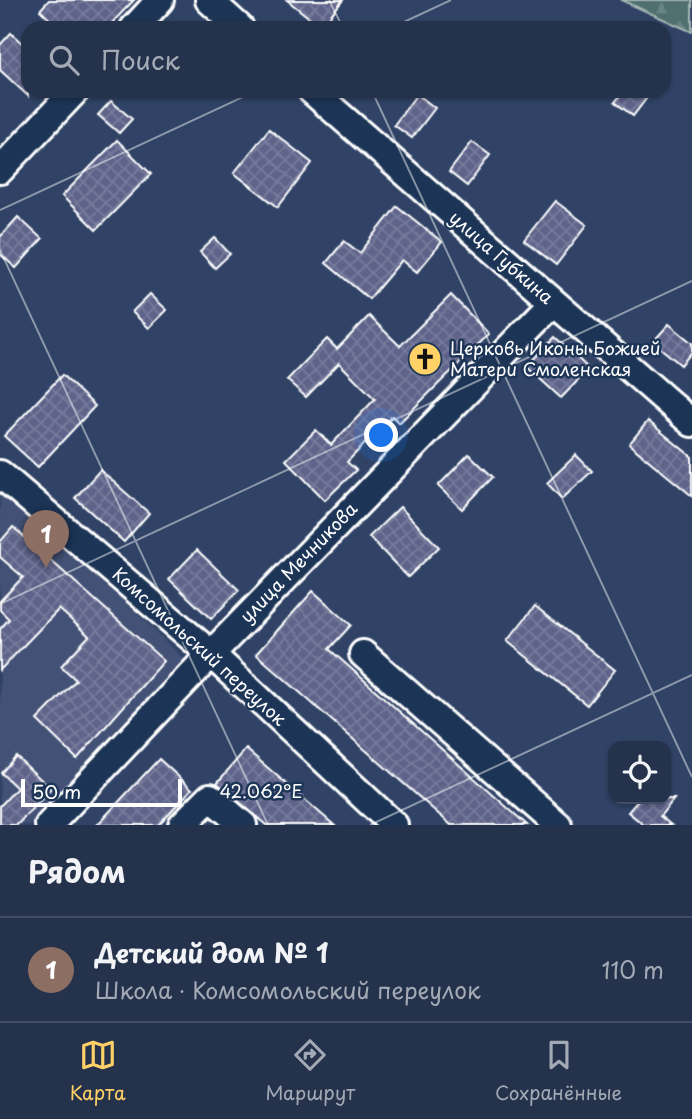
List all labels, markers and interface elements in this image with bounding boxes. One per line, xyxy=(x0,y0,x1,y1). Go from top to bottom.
search box xyxy=(21,21,671,98)
text: Поиск xyxy=(101,40,180,79)
icon: search xyxy=(45,41,83,79)
street label: улица Губкина xyxy=(444,204,561,310)
place label: Церковь Иконы Божией Матери Смоленская xyxy=(450,334,660,382)
church icon: Церковь Иконы Божией Матери Смоленская xyxy=(406,340,444,378)
your location xyxy=(364,418,398,452)
street label: улица Мечникова xyxy=(233,495,363,629)
pin: 1 xyxy=(23,510,69,568)
street label: Комсомольский переулок xyxy=(107,560,293,732)
map controls xyxy=(608,741,671,804)
button: locate xyxy=(608,741,671,804)
scale bar xyxy=(21,776,182,808)
text: 50 m xyxy=(32,777,81,805)
text: 42.062°E xyxy=(220,777,302,804)
text: Рядом xyxy=(28,848,126,893)
text: Детский дом № 1 xyxy=(95,933,328,972)
text: 1 xyxy=(46,952,57,987)
text: 110 m xyxy=(602,952,664,987)
text: Школа · Комсомольский переулок xyxy=(95,972,481,1007)
tab: Карта xyxy=(70,1036,126,1106)
tab: Маршрут xyxy=(265,1036,355,1106)
tab: Сохранённые xyxy=(495,1036,622,1106)

